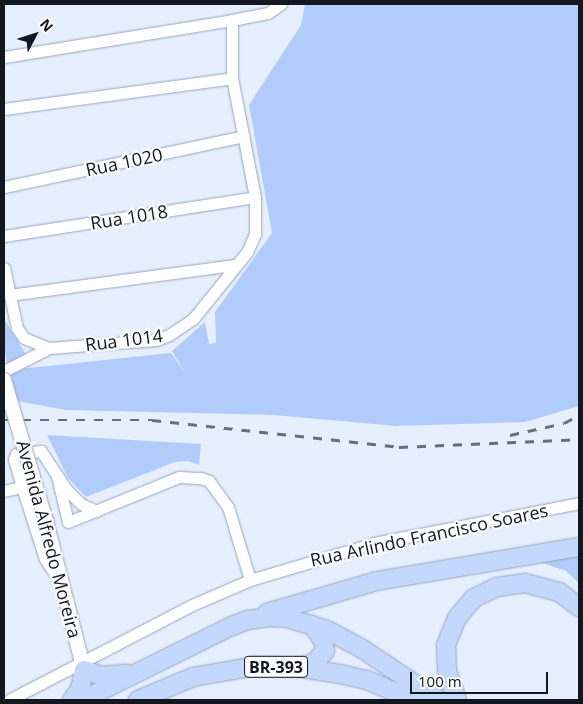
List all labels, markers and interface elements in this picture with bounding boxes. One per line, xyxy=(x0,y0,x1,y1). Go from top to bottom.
north arrow xyxy=(10,10,60,60)
text: N xyxy=(36,15,58,36)
street label: Rua 1020 xyxy=(84,143,164,181)
street label: Rua 1018 xyxy=(89,200,169,234)
street label: Rua 1014 xyxy=(84,325,164,355)
street label: Avenida Alfredo Moreira xyxy=(12,438,86,640)
street label: Rua Arlindo Francisco Soares xyxy=(308,499,550,571)
road number: BR-393 xyxy=(244,654,308,680)
scale bar xyxy=(413,662,550,694)
text: 100 m xyxy=(418,671,462,691)

